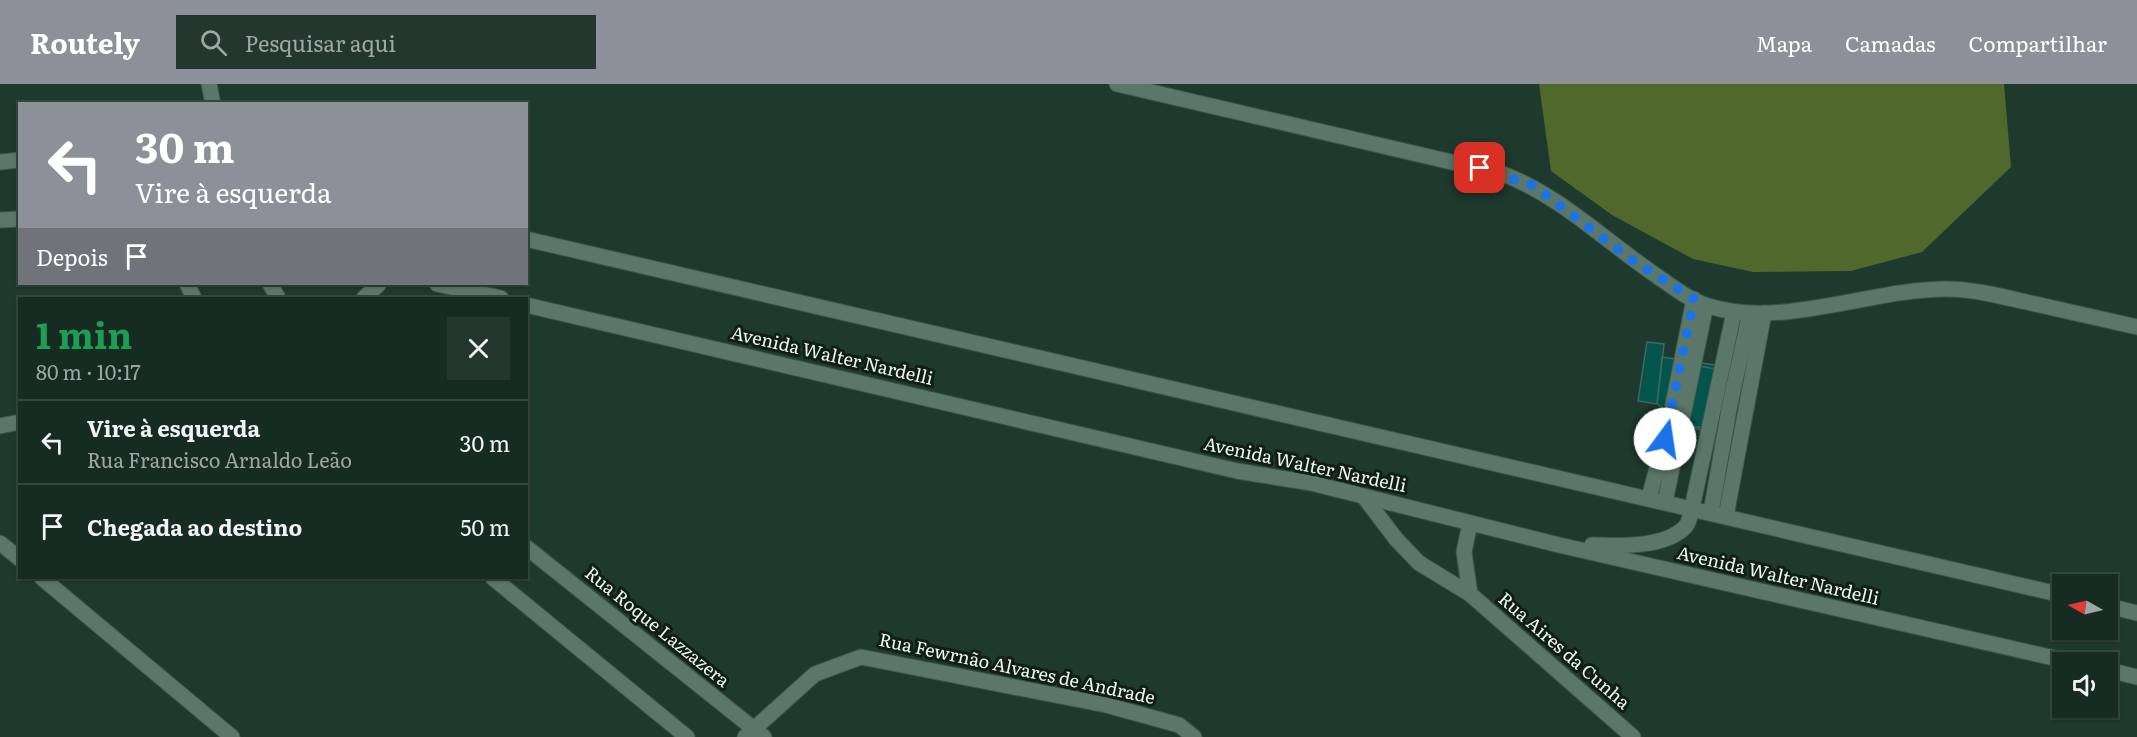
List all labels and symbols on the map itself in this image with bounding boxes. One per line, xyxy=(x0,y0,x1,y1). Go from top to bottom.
pin xyxy=(1454,142,1505,193)
street label: Avenida Walter Nardelli xyxy=(729,318,936,391)
position arrow xyxy=(1633,407,1697,471)
street label: Avenida Walter Nardelli xyxy=(1201,429,1409,498)
street label: Avenida Walter Nardelli xyxy=(1675,538,1882,611)
street label: Rua Roque Lazzazera xyxy=(580,559,736,693)
north arrow xyxy=(2052,574,2118,640)
street label: Rua Aires da Cunha xyxy=(1493,585,1637,715)
street label: Rua Fewrnão Alvares de Andrade xyxy=(877,625,1158,710)

